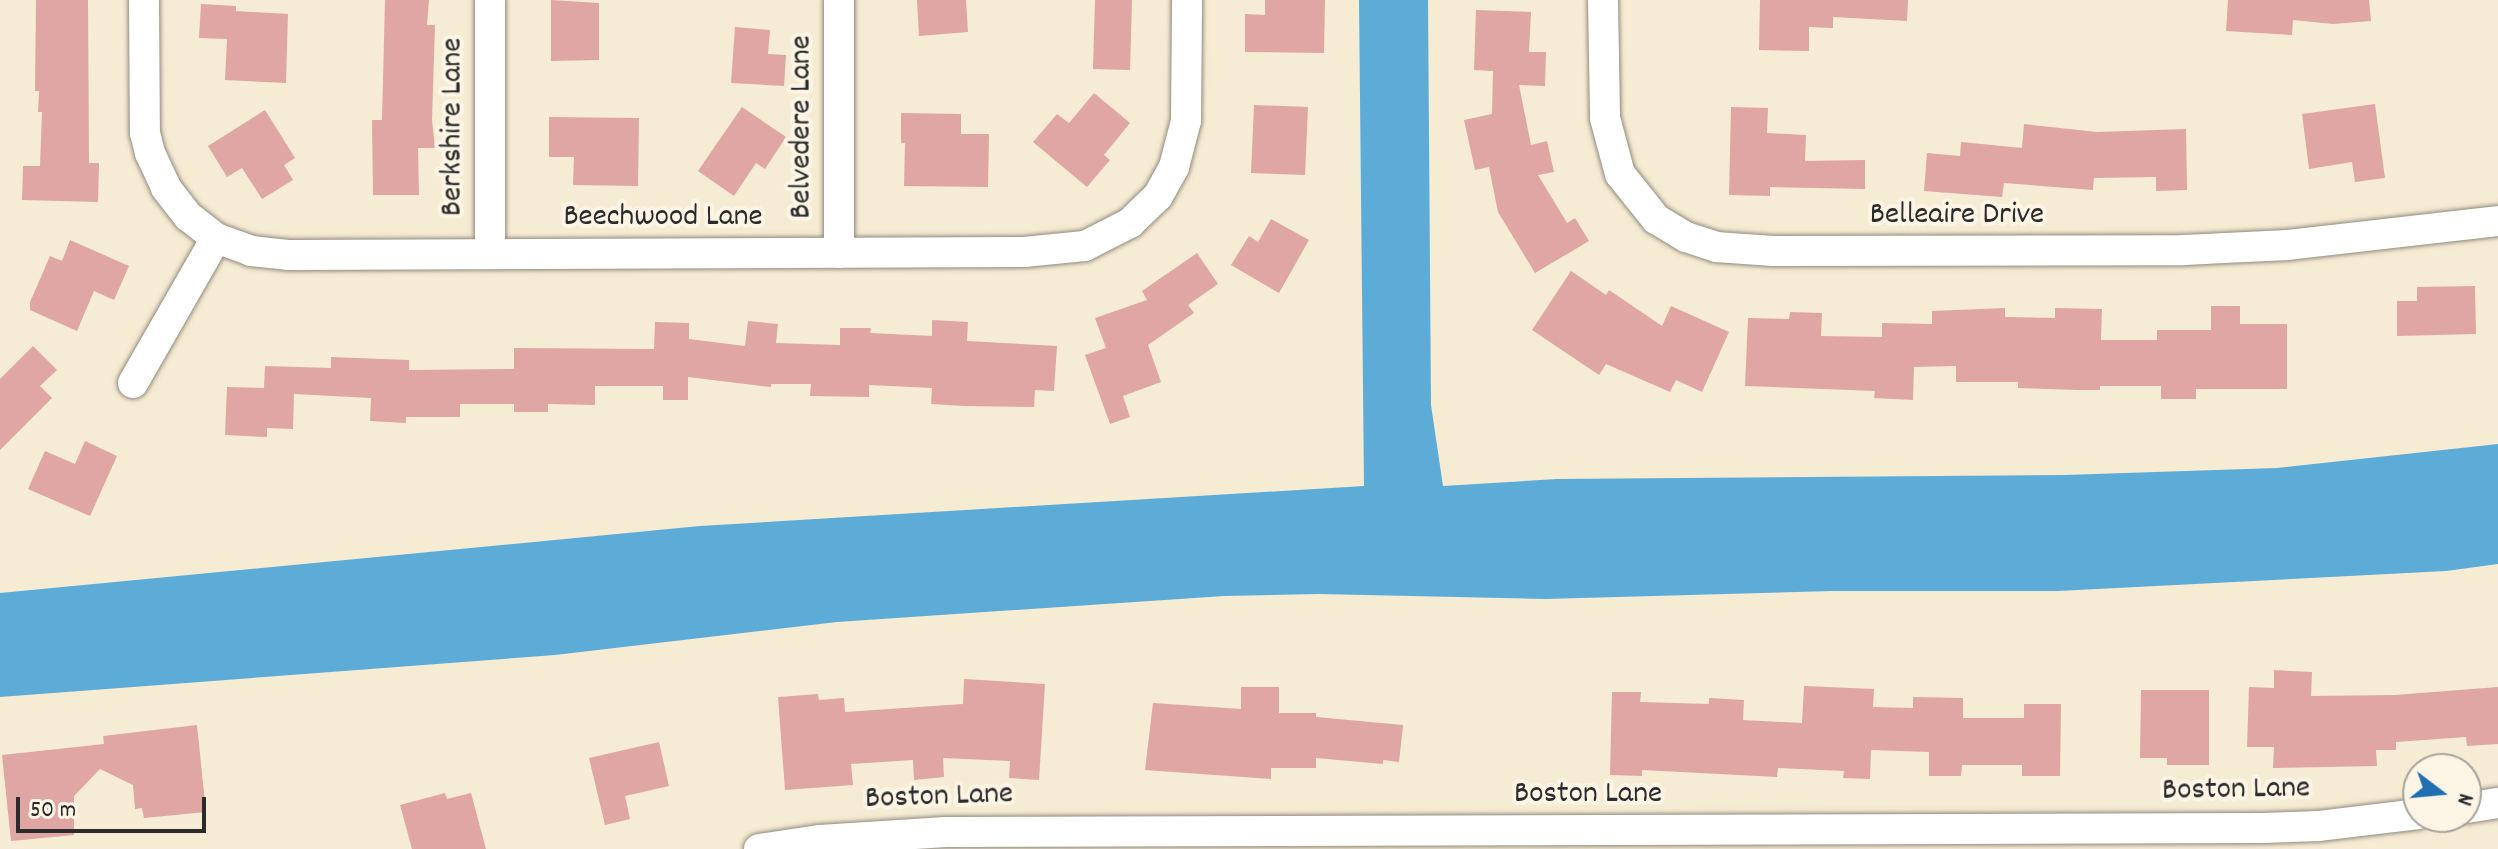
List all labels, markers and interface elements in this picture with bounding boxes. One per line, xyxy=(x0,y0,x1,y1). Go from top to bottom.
street label: Belvedere Lane xyxy=(784,35,822,219)
street label: Berkshire Lane xyxy=(435,38,473,216)
street label: Belleaire Drive xyxy=(1870,197,2044,235)
street label: Beechwood Lane xyxy=(563,199,763,237)
north arrow xyxy=(2402,753,2482,833)
street label: Boston Lane xyxy=(2162,771,2310,811)
street label: Boston Lane xyxy=(864,776,1014,820)
street label: Boston Lane xyxy=(1514,776,1662,814)
scale bar xyxy=(20,781,210,831)
text: N xyxy=(2447,790,2480,809)
text: 50 m xyxy=(30,794,76,828)

